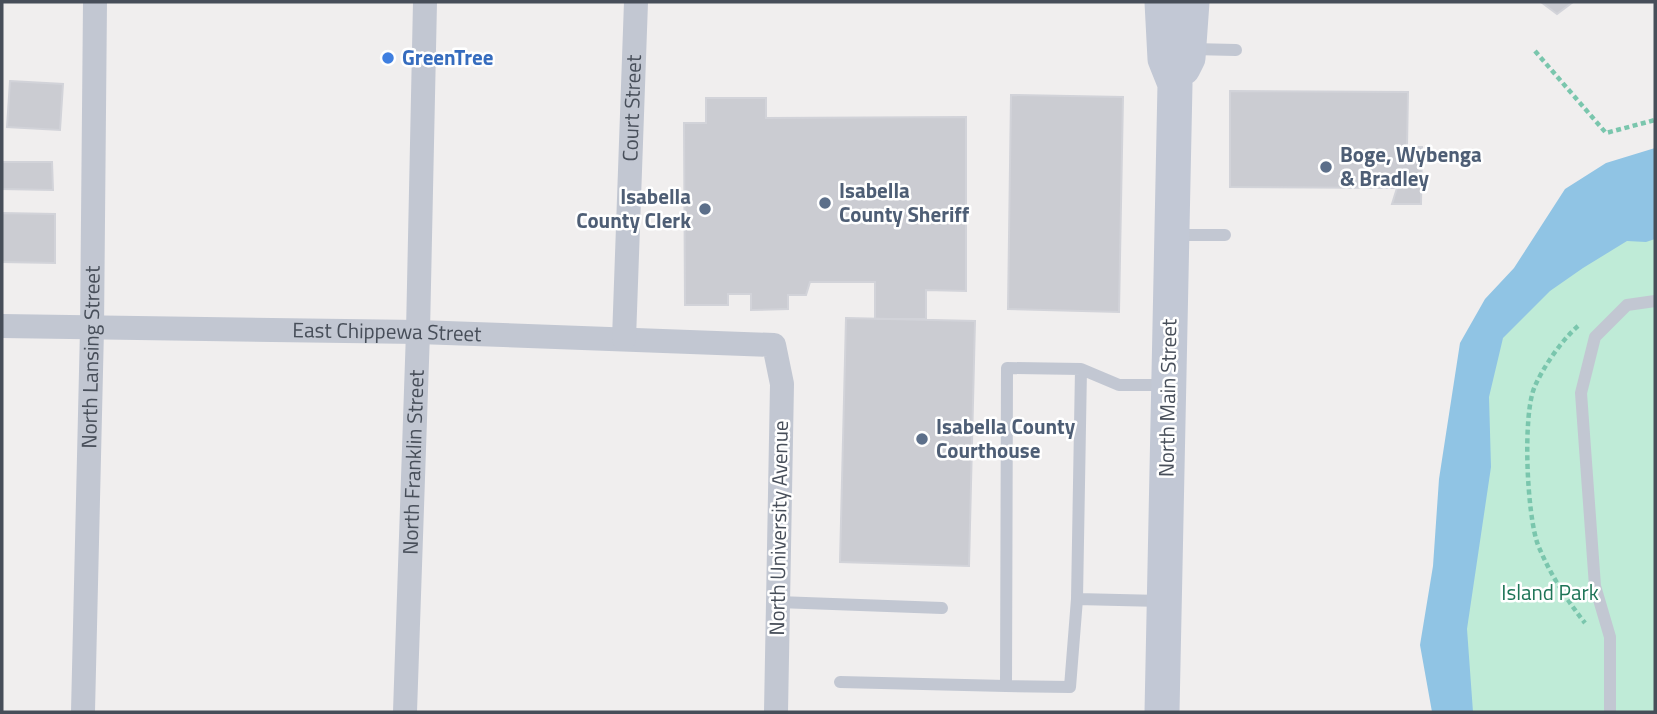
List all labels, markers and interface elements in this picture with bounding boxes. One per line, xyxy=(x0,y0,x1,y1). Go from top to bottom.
place label: GreenTree xyxy=(402,41,493,73)
marker: GreenTree xyxy=(380,50,396,66)
street label: Court Street xyxy=(613,53,649,162)
place label: Boge, Wybenga & Bradley xyxy=(1340,138,1482,194)
marker: Boge, Wybenga & Bradley xyxy=(1318,159,1334,175)
place label: Isabella County Sheriff xyxy=(839,174,970,230)
place label: Isabella County Clerk xyxy=(576,180,691,236)
marker: Isabella County Sheriff xyxy=(817,195,833,211)
marker: Isabella County Clerk xyxy=(697,201,713,217)
street label: North Lansing Street xyxy=(72,265,108,449)
street label: East Chippewa Street xyxy=(292,313,483,349)
street label: North Main Street xyxy=(1150,318,1184,478)
street label: North Franklin Street xyxy=(393,368,432,555)
place label: Isabella County Courthouse xyxy=(936,410,1076,466)
street label: North University Avenue xyxy=(760,420,796,636)
marker: Isabella County Courthouse xyxy=(914,431,930,447)
park label: Island Park xyxy=(1501,576,1599,608)

